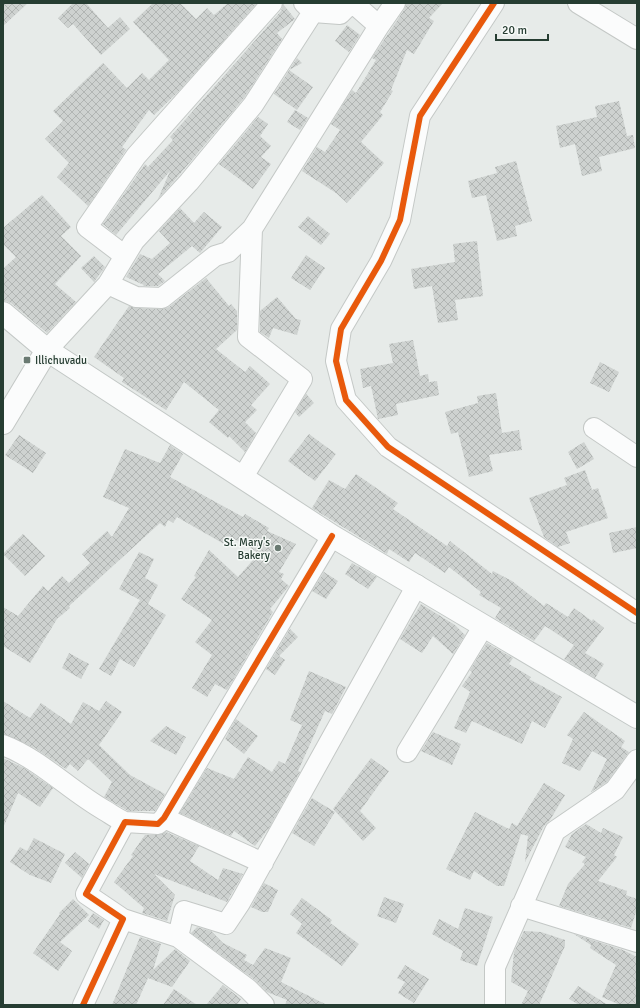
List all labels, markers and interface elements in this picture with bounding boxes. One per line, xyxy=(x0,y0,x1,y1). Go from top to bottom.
scale bar xyxy=(496,16,548,42)
text: 20 m xyxy=(502,23,527,38)
place label: Illichuvadu xyxy=(35,354,87,367)
marker: Illichuvadu xyxy=(22,355,32,365)
place label: St. Mary's Bakery xyxy=(224,536,271,562)
marker: St. Mary's Bakery xyxy=(273,543,283,553)

